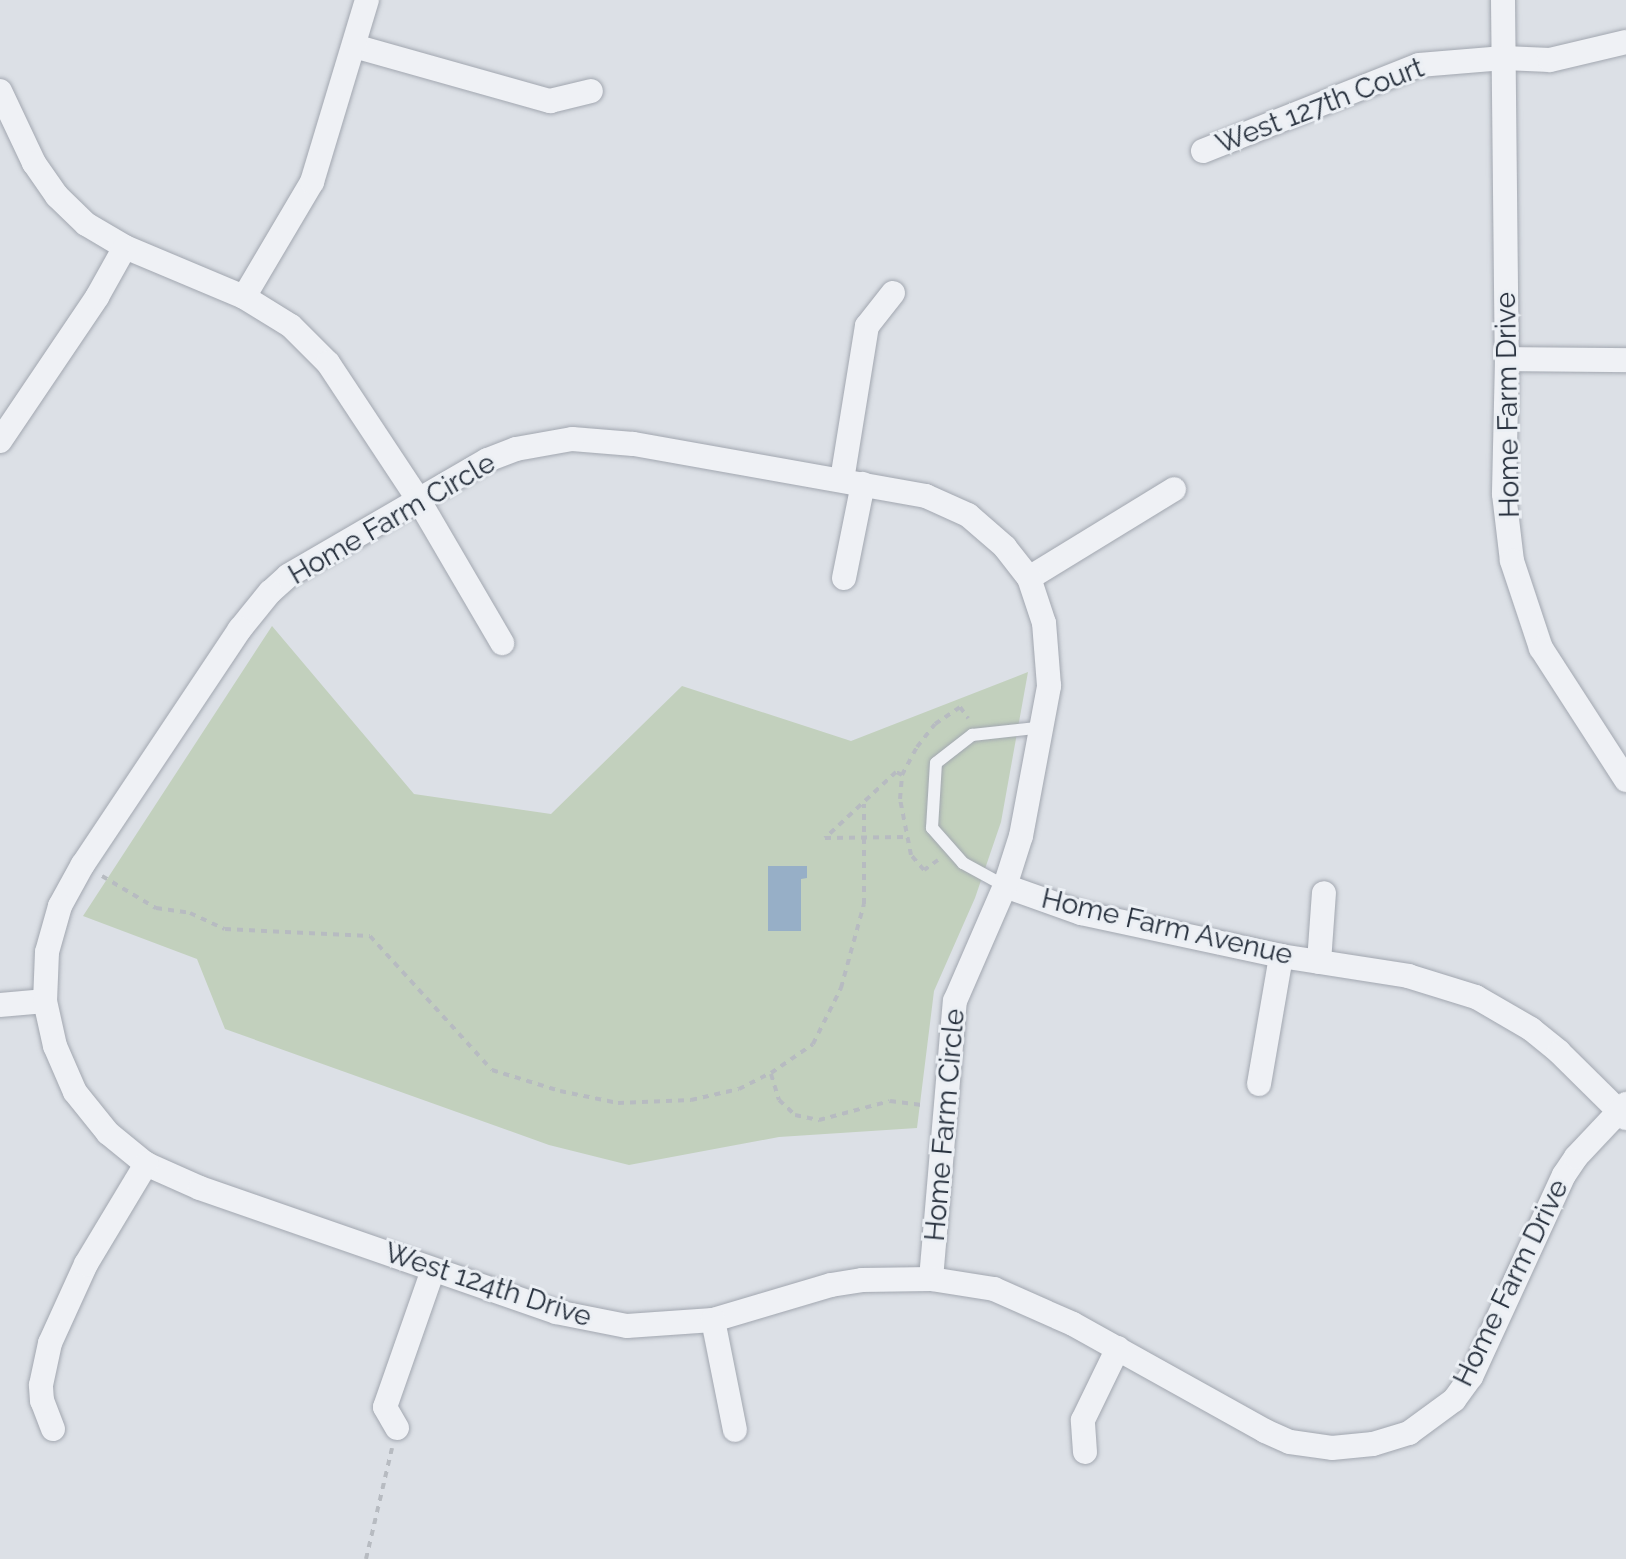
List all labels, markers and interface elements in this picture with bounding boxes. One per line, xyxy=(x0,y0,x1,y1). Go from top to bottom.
street label: West 127th Court xyxy=(1211,51,1429,161)
street label: Home Farm Drive xyxy=(1489,292,1527,518)
street label: Home Farm Circle xyxy=(283,446,501,592)
street label: Home Farm Avenue xyxy=(1038,882,1296,972)
street label: Home Farm Circle xyxy=(918,1007,972,1243)
street label: Home Farm Drive xyxy=(1446,1174,1576,1392)
street label: West 124th Drive xyxy=(380,1236,596,1334)

